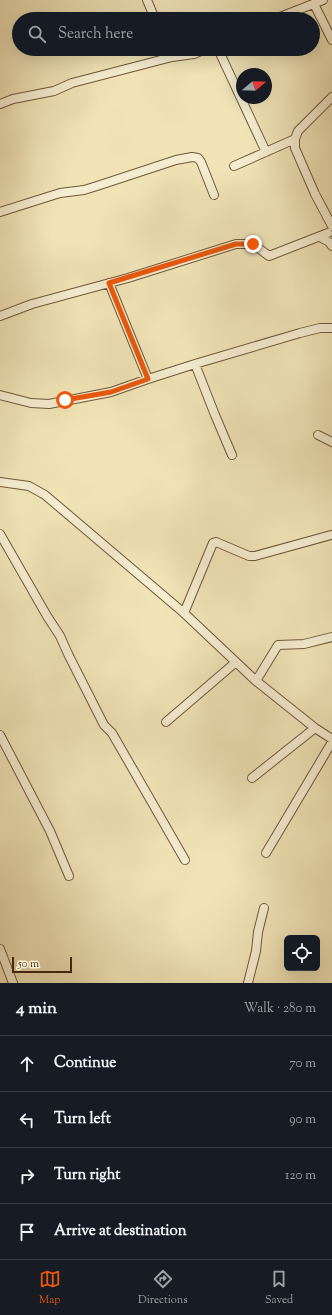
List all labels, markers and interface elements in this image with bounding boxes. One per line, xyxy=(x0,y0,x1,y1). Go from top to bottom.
search box xyxy=(12,12,320,56)
icon: search xyxy=(26,23,48,45)
text: Search here xyxy=(58,24,133,45)
north arrow xyxy=(236,68,272,104)
route end xyxy=(244,235,262,253)
route start xyxy=(56,391,74,409)
map controls xyxy=(284,935,320,971)
button: locate xyxy=(284,935,320,971)
scale bar xyxy=(12,955,72,974)
text: 50 m xyxy=(18,956,39,972)
text: 4 min xyxy=(16,997,57,1021)
text: Walk · 280 m xyxy=(244,1000,316,1018)
icon: ahead xyxy=(16,1053,38,1075)
text: Continue xyxy=(54,1053,116,1074)
text: 70 m xyxy=(289,1055,316,1073)
icon: left xyxy=(16,1109,38,1131)
text: Turn left xyxy=(54,1109,111,1130)
text: 90 m xyxy=(289,1111,316,1129)
icon: right xyxy=(16,1165,38,1187)
text: Turn right xyxy=(54,1165,120,1186)
text: 120 m xyxy=(285,1167,316,1185)
icon: arrive xyxy=(16,1221,38,1243)
text: Arrive at destination xyxy=(54,1221,187,1242)
tab: Map xyxy=(39,1268,61,1308)
tab: Directions xyxy=(138,1268,188,1308)
tab: Saved xyxy=(265,1268,293,1308)

